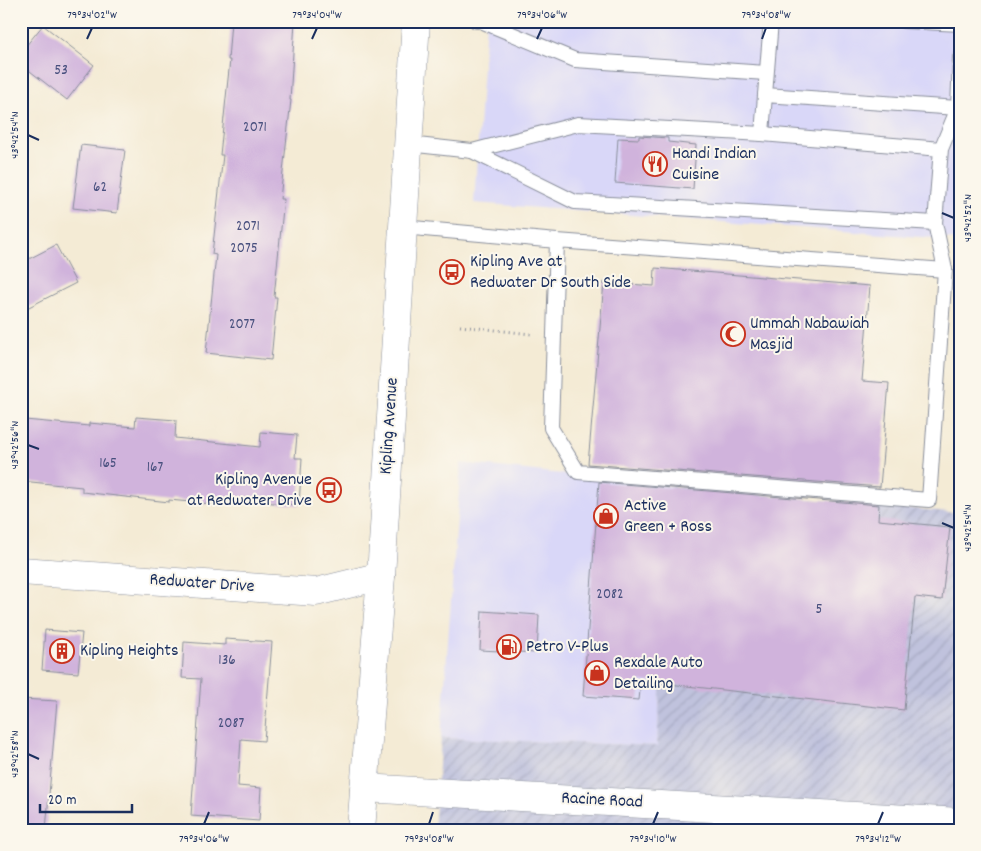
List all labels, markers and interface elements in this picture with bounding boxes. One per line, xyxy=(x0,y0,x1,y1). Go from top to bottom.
text: 79°34'02"W xyxy=(67,7,117,24)
text: 79°34'04"W xyxy=(292,7,342,24)
text: 79°34'06"W xyxy=(517,7,567,24)
text: 79°34'08"W xyxy=(741,7,791,24)
house number: 53 xyxy=(54,60,68,82)
text: 43°42'54"N xyxy=(7,111,24,159)
house number: 2071 xyxy=(243,117,267,139)
place label: Handi Indian Cuisine xyxy=(672,142,756,188)
restaurant icon: Handi Indian Cuisine xyxy=(642,151,668,177)
house number: 62 xyxy=(93,177,107,199)
text: 43°42'52"N xyxy=(960,194,977,242)
house number: 2071 xyxy=(236,216,260,238)
house number: 2075 xyxy=(230,238,258,260)
place label: Kipling Ave at Redwater Dr South Side xyxy=(470,250,631,296)
bus stop icon: Kipling Ave at Redwater Dr South Side xyxy=(439,259,465,285)
place label: Ummah Nabawiah Masjid xyxy=(750,312,869,358)
house number: 2077 xyxy=(229,314,255,336)
mosque icon: Ummah Nabawiah Masjid xyxy=(720,321,746,347)
street label: Kipling Avenue xyxy=(374,377,406,475)
text: 43°42'56"N xyxy=(7,421,24,469)
house number: 165 xyxy=(99,453,117,475)
house number: 167 xyxy=(147,457,163,479)
place label: Kipling Avenue at Redwater Drive xyxy=(188,468,312,514)
bus stop icon: Kipling Avenue at Redwater Drive xyxy=(316,477,342,503)
place label: Active Green + Ross xyxy=(624,494,712,540)
shop icon: Active Green + Ross xyxy=(593,503,619,529)
text: 43°42'54"N xyxy=(960,504,977,552)
street label: Redwater Drive xyxy=(149,568,255,600)
house number: 2082 xyxy=(596,584,624,606)
house number: 5 xyxy=(816,599,823,621)
fuel station icon: Petro V-Plus xyxy=(496,634,522,660)
place label: Petro V-Plus xyxy=(526,635,609,660)
building icon: Kipling Heights xyxy=(49,638,75,664)
place label: Kipling Heights xyxy=(80,639,179,664)
house number: 136 xyxy=(218,650,236,672)
place label: Rexdale Auto Detailing xyxy=(614,651,703,697)
shop icon: Rexdale Auto Detailing xyxy=(584,660,610,686)
house number: 2087 xyxy=(218,713,244,735)
text: 43°42'58"N xyxy=(7,730,24,778)
scale bar xyxy=(40,781,132,813)
street label: Racine Road xyxy=(561,786,643,816)
text: 20 m xyxy=(48,790,76,812)
text: 79°34'06"W xyxy=(179,831,229,848)
text: 79°34'08"W xyxy=(404,831,454,848)
text: 79°34'10"W xyxy=(630,831,677,848)
text: 79°34'12"W xyxy=(855,831,901,848)

